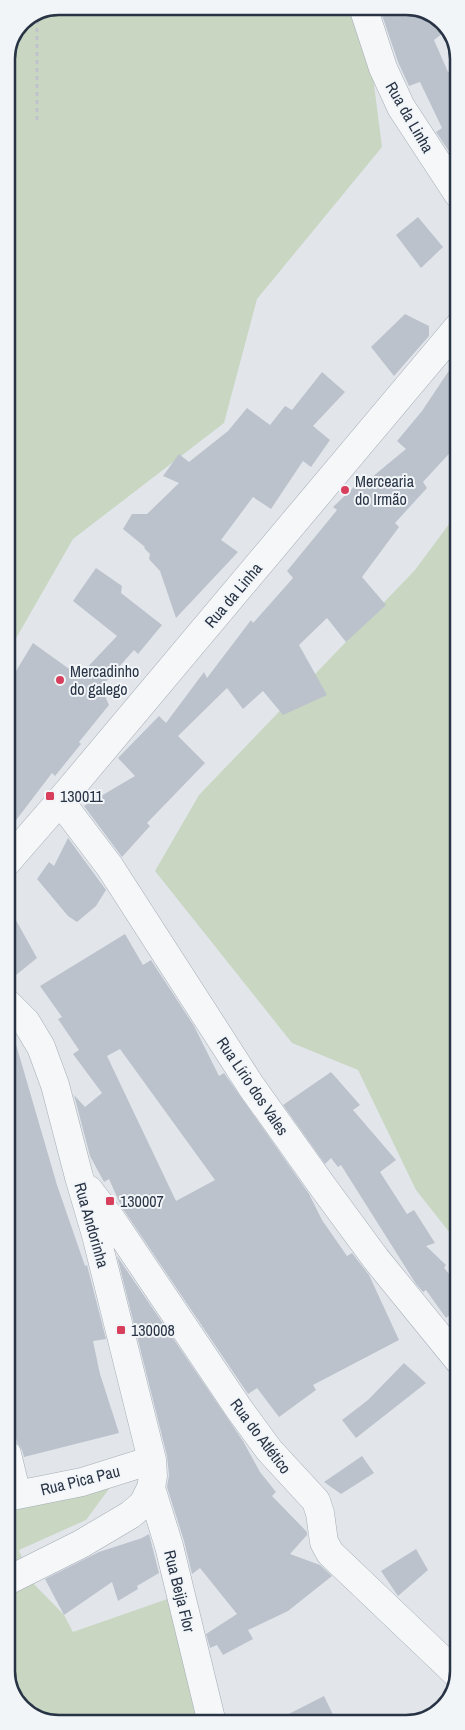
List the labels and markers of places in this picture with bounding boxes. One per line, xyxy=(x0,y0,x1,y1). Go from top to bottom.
place label: Mercearia do Irmão xyxy=(355,470,415,510)
marker: Mercearia do Irmão xyxy=(339,484,351,496)
place label: Mercadinho do galego xyxy=(70,660,139,700)
marker: Mercadinho do galego xyxy=(54,674,66,686)
place label: 130011 xyxy=(60,785,104,807)
marker: 130011 xyxy=(44,790,56,802)
place label: 130007 xyxy=(120,1190,164,1212)
marker: 130007 xyxy=(104,1195,116,1207)
place label: 130008 xyxy=(131,1319,175,1341)
marker: 130008 xyxy=(115,1324,127,1336)

